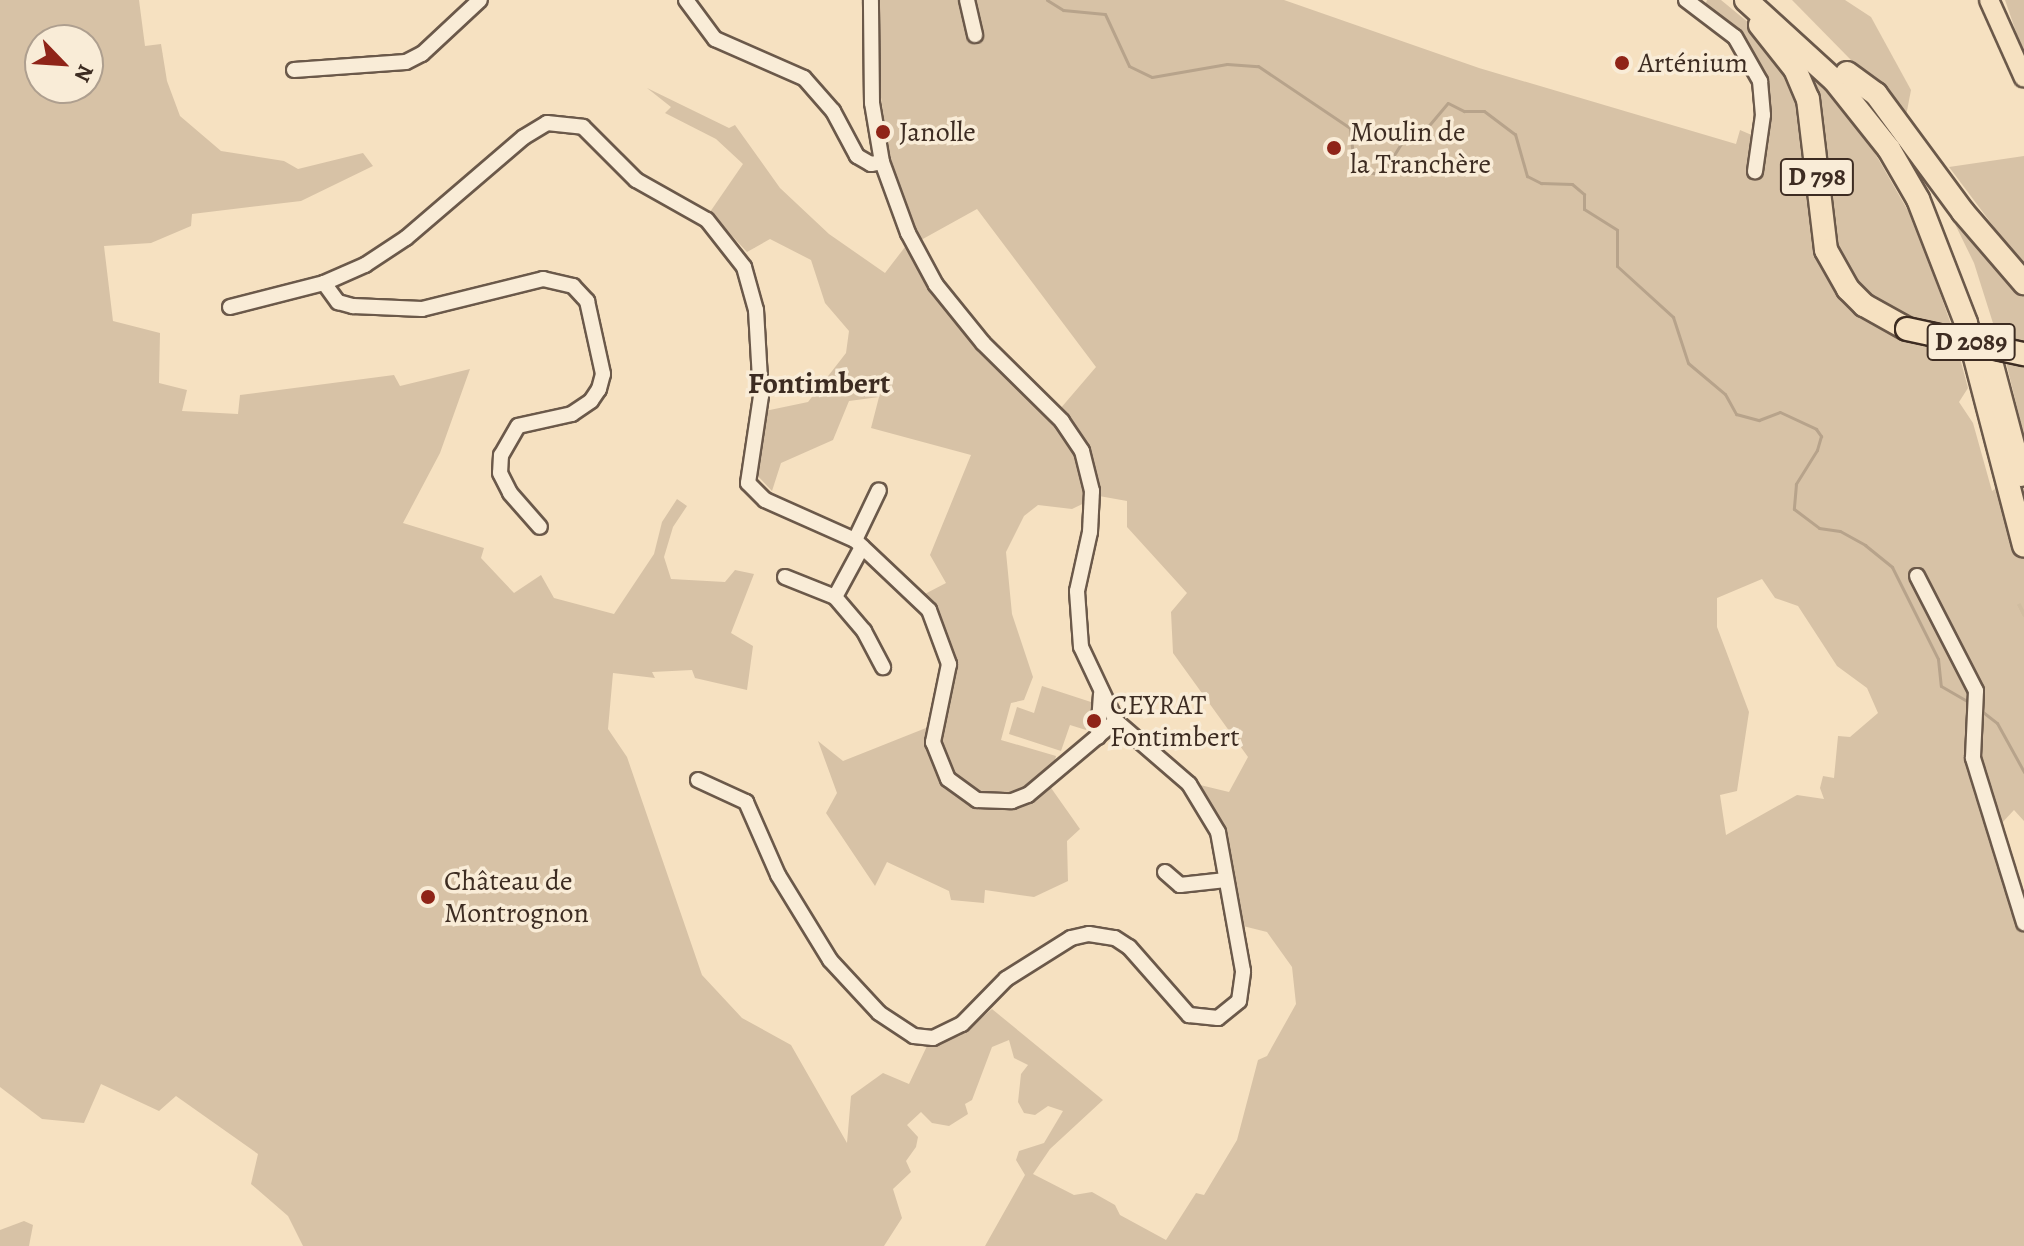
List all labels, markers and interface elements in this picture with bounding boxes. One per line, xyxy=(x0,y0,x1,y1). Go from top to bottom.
north arrow xyxy=(24,24,104,104)
place label: Arténium xyxy=(1638,46,1748,80)
marker: Arténium xyxy=(1613,54,1631,72)
text: N xyxy=(67,60,101,87)
place label: Janolle xyxy=(899,115,976,149)
place label: Moulin de la Tranchère xyxy=(1350,115,1491,181)
marker: Janolle xyxy=(874,123,892,141)
marker: Moulin de la Tranchère xyxy=(1325,139,1343,157)
road number: D 798 xyxy=(1779,155,1855,199)
road number: D 2089 xyxy=(1925,320,2017,364)
district label: Fontimbert xyxy=(748,365,890,401)
place label: CEYRAT Fontimbert xyxy=(1110,688,1240,754)
marker: CEYRAT Fontimbert xyxy=(1085,712,1103,730)
place label: Château de Montrognon xyxy=(444,864,589,930)
marker: Château de Montrognon xyxy=(419,888,437,906)

